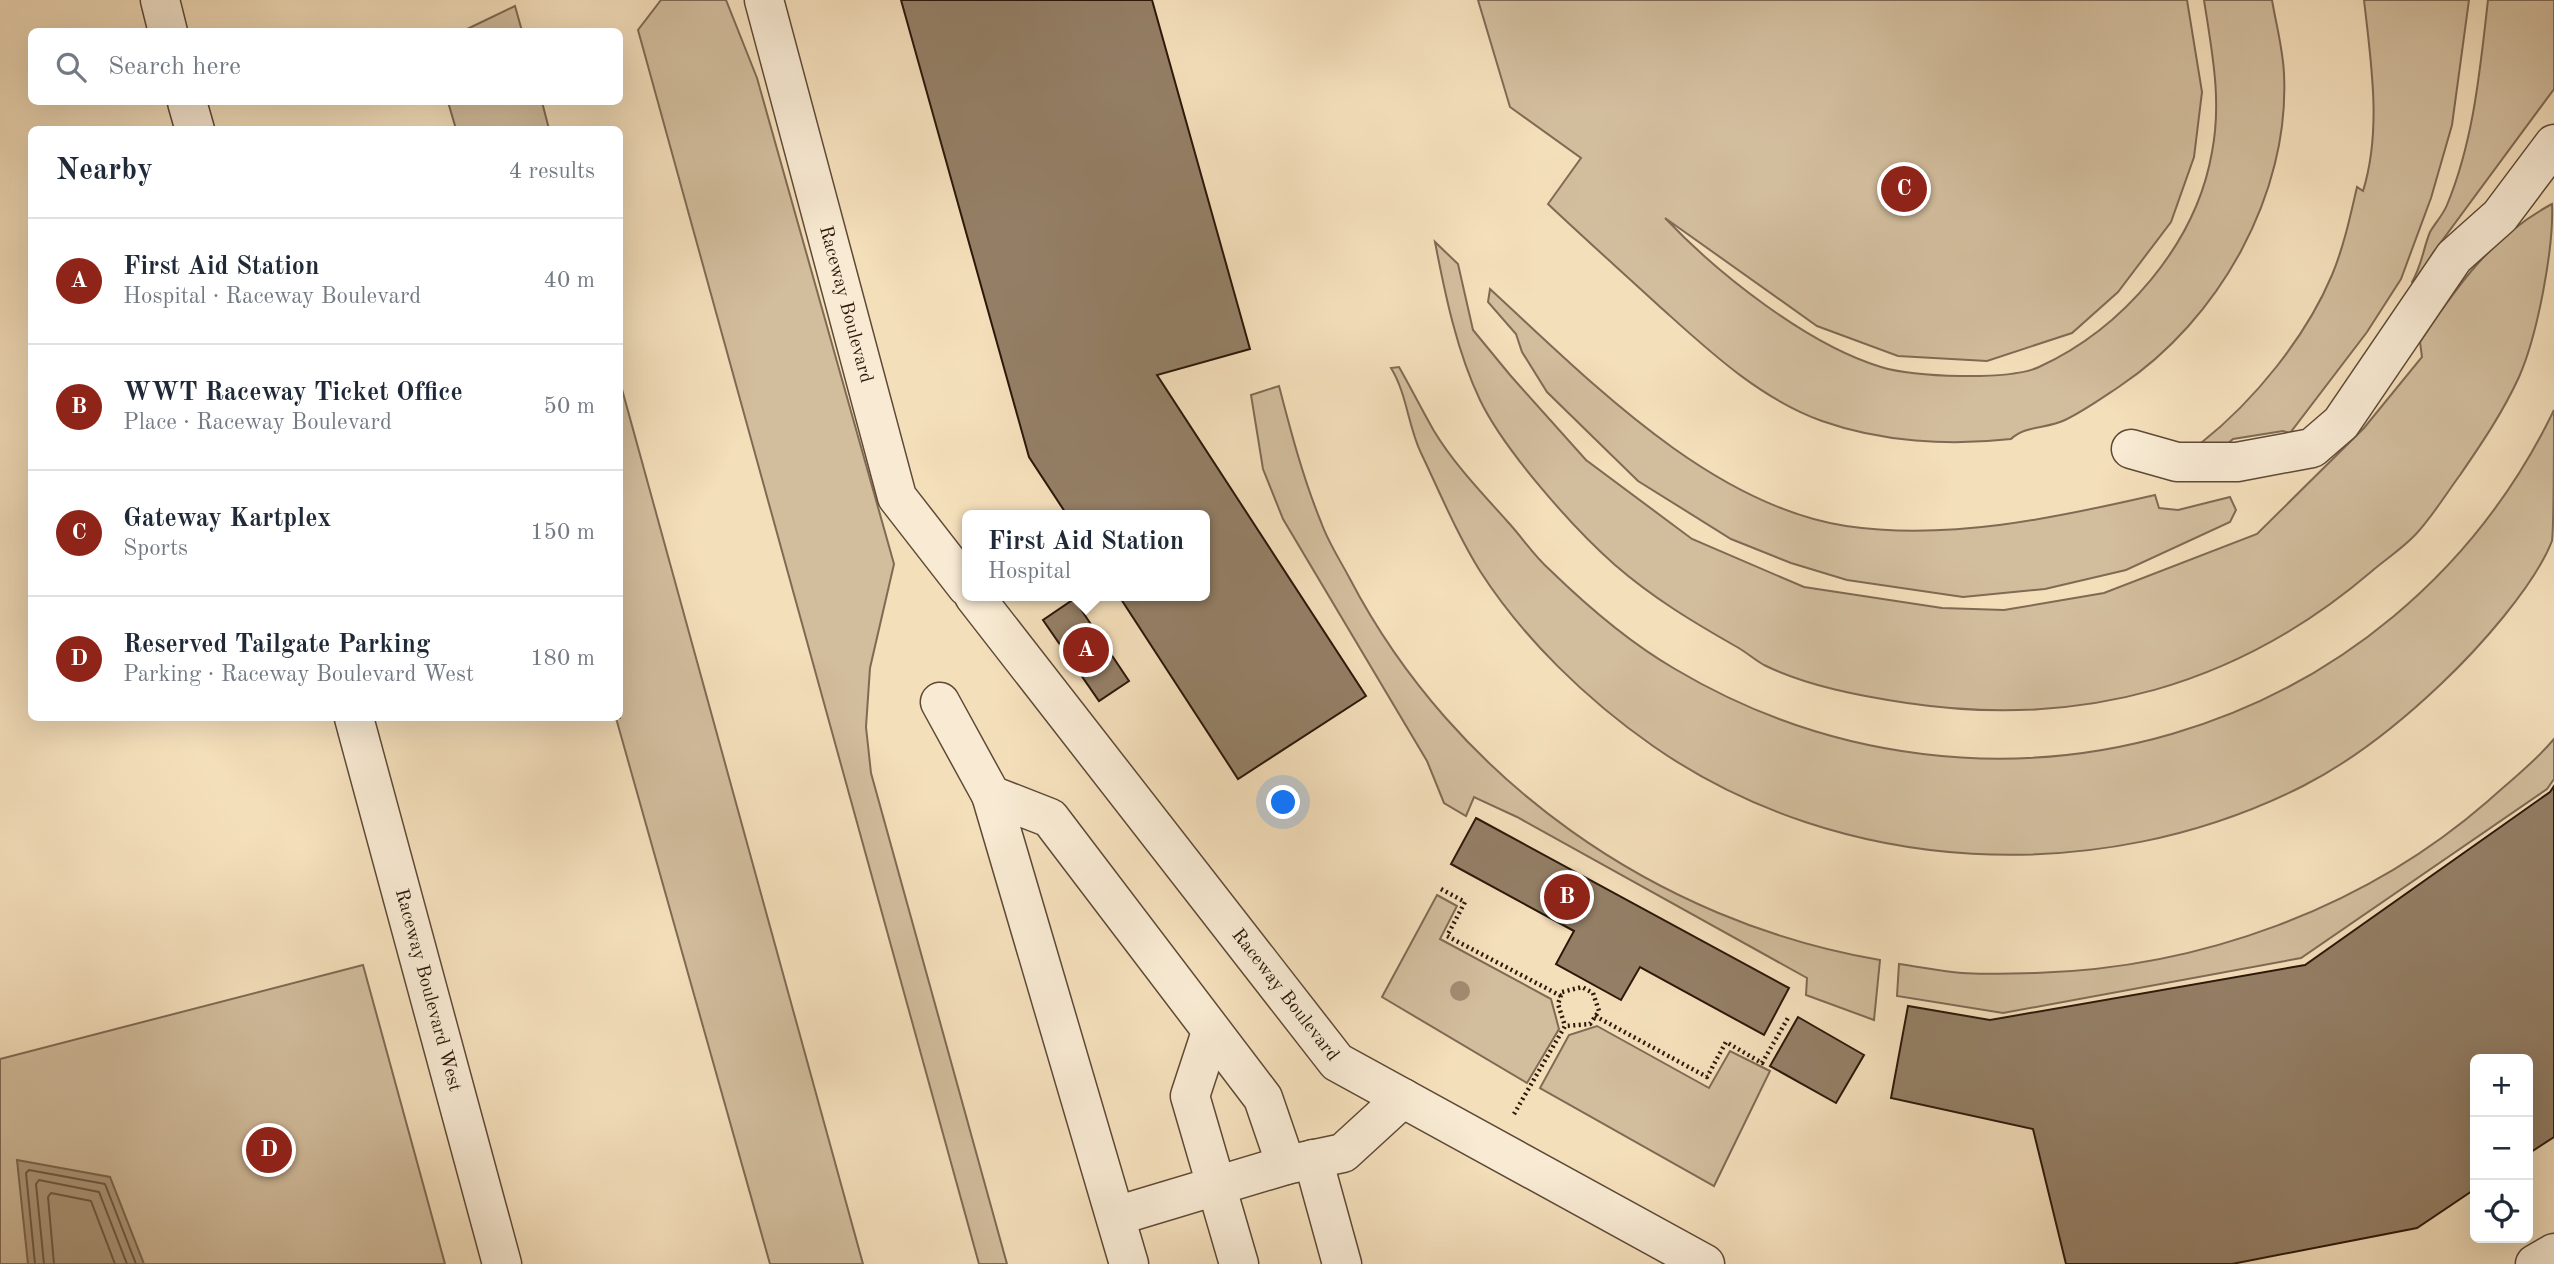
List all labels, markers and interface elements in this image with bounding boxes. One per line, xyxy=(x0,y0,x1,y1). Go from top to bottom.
search box xyxy=(28,28,623,105)
icon: search xyxy=(52,48,90,86)
text: Search here xyxy=(108,54,241,80)
text: Nearby xyxy=(56,156,153,186)
text: 4 results xyxy=(509,160,595,183)
pin: C xyxy=(1881,163,1927,215)
street label: Raceway Boulevard xyxy=(815,224,876,385)
text: First Aid Station xyxy=(123,254,319,280)
text: A xyxy=(70,269,88,292)
text: 40 m xyxy=(544,269,595,292)
text: Hospital · Raceway Boulevard xyxy=(123,285,421,308)
text: WWT Raceway Ticket Office xyxy=(123,380,463,406)
text: B xyxy=(71,395,87,418)
text: 50 m xyxy=(544,395,595,418)
text: Place · Raceway Boulevard xyxy=(123,411,392,434)
text: Gateway Kartplex xyxy=(123,506,331,532)
popup xyxy=(962,510,1210,601)
text: C xyxy=(71,521,87,544)
text: 150 m xyxy=(530,521,595,544)
text: First Aid Station xyxy=(988,529,1184,555)
text: Sports xyxy=(123,537,188,560)
text: Hospital xyxy=(988,560,1071,583)
pin: A xyxy=(1063,624,1109,676)
text: Reserved Tailgate Parking xyxy=(123,632,430,658)
text: D xyxy=(70,647,88,670)
text: 180 m xyxy=(530,647,595,670)
text: Parking · Raceway Boulevard West xyxy=(123,663,474,686)
your location xyxy=(1266,785,1300,819)
pin: B xyxy=(1544,871,1590,923)
street label: Raceway Boulevard West xyxy=(391,887,464,1094)
street label: Raceway Boulevard xyxy=(1228,925,1342,1065)
map controls xyxy=(2470,1054,2533,1243)
button: + xyxy=(2470,1054,2533,1117)
button: − xyxy=(2470,1117,2533,1180)
pin: D xyxy=(246,1124,292,1176)
button: locate xyxy=(2470,1180,2533,1243)

